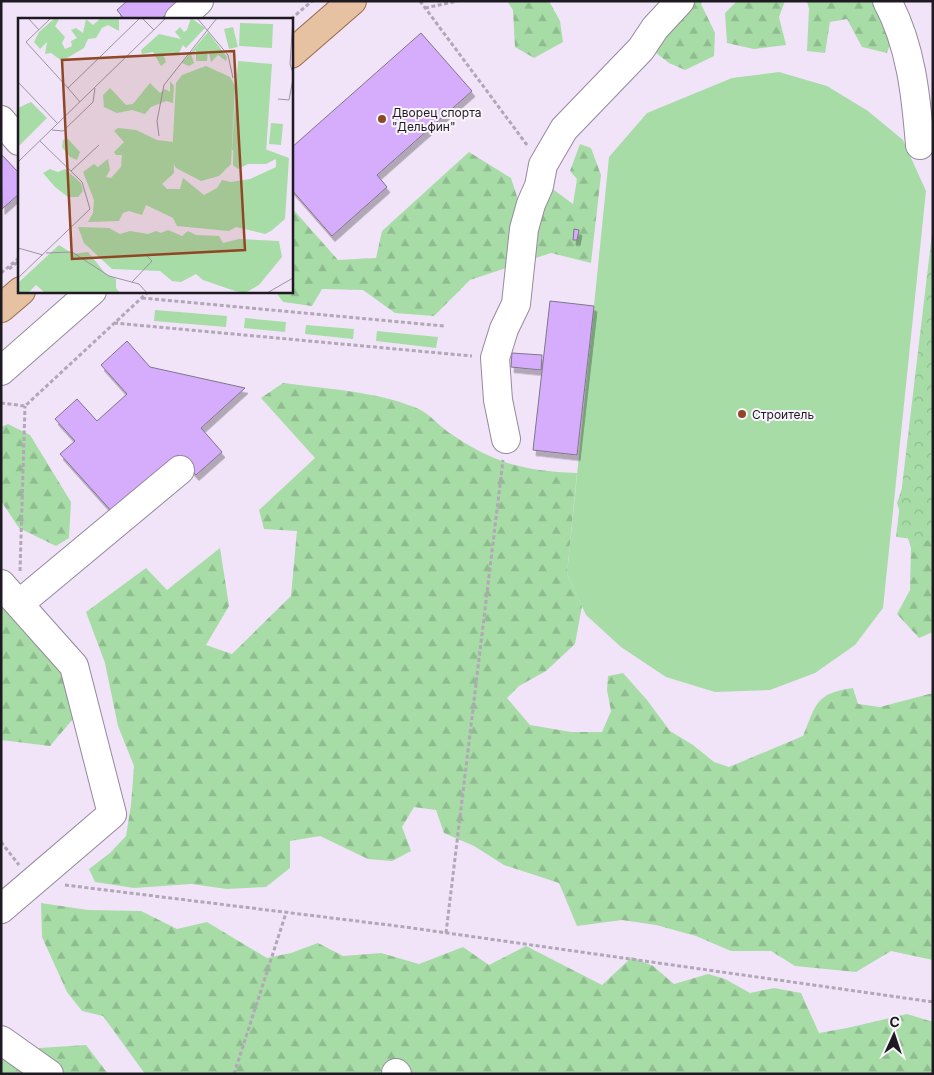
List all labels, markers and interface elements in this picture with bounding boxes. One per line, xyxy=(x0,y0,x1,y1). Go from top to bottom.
inset map xyxy=(18,18,292,292)
place label: Дворец спорта "Дельфин" xyxy=(392,105,481,134)
marker: Дворец спорта "Дельфин" xyxy=(376,113,388,125)
place label: Строитель xyxy=(752,407,814,422)
marker: Строитель xyxy=(736,408,748,420)
north arrow xyxy=(869,1010,919,1060)
text: С xyxy=(889,1013,900,1030)

